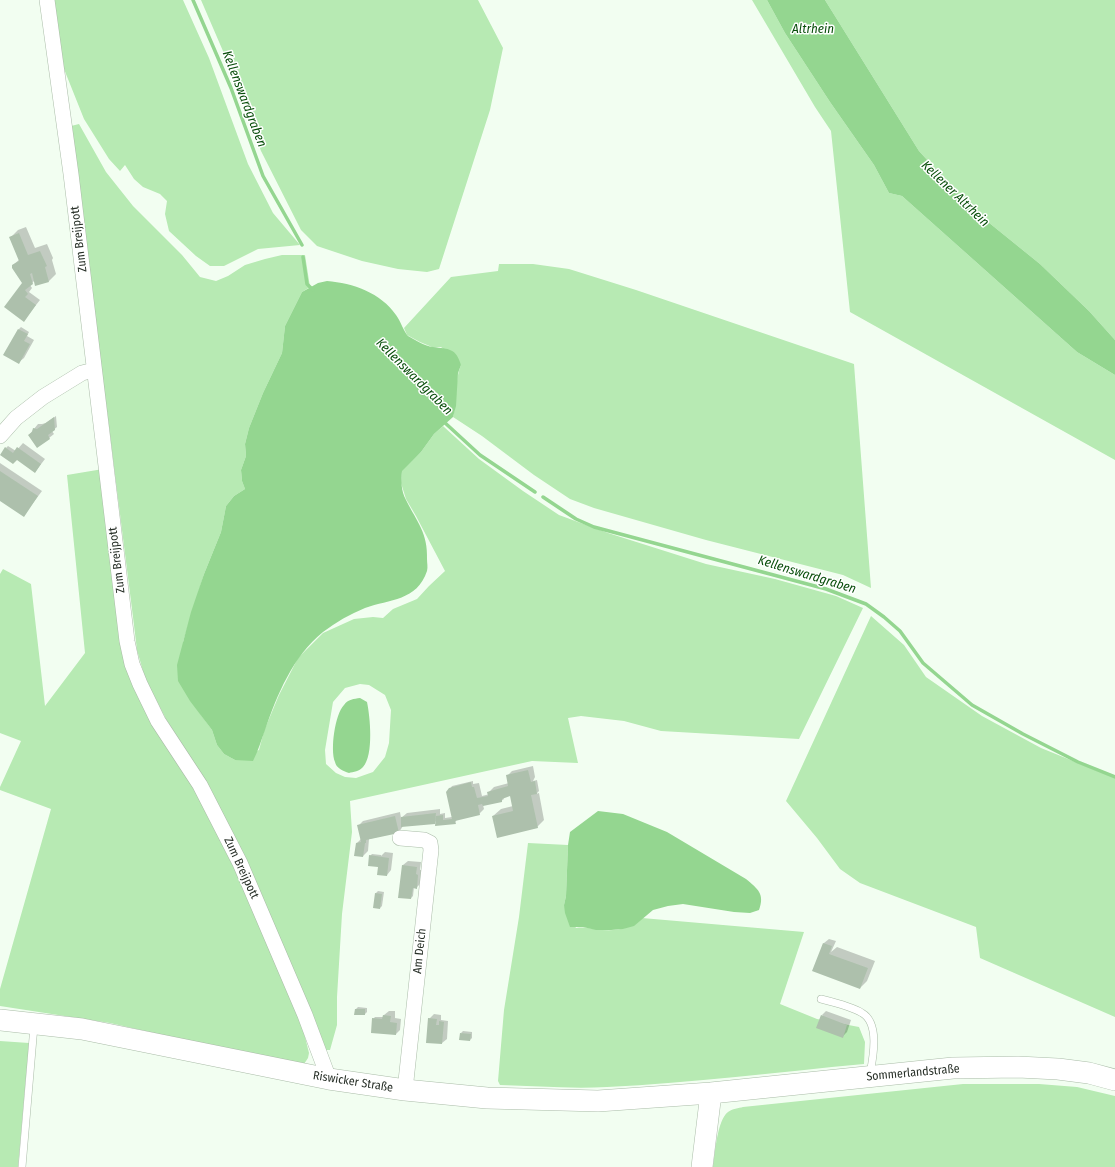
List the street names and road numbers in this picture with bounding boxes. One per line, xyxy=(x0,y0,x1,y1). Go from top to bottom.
street label: Zum Breijpott xyxy=(68,205,90,273)
street label: Zum Breijpott xyxy=(106,526,128,594)
street label: Zum Breijpott xyxy=(220,835,262,901)
street label: Am Deich xyxy=(410,928,430,974)
street label: Sommerlandstraße xyxy=(866,1062,960,1084)
street label: Riswicker Straße xyxy=(312,1069,394,1095)

